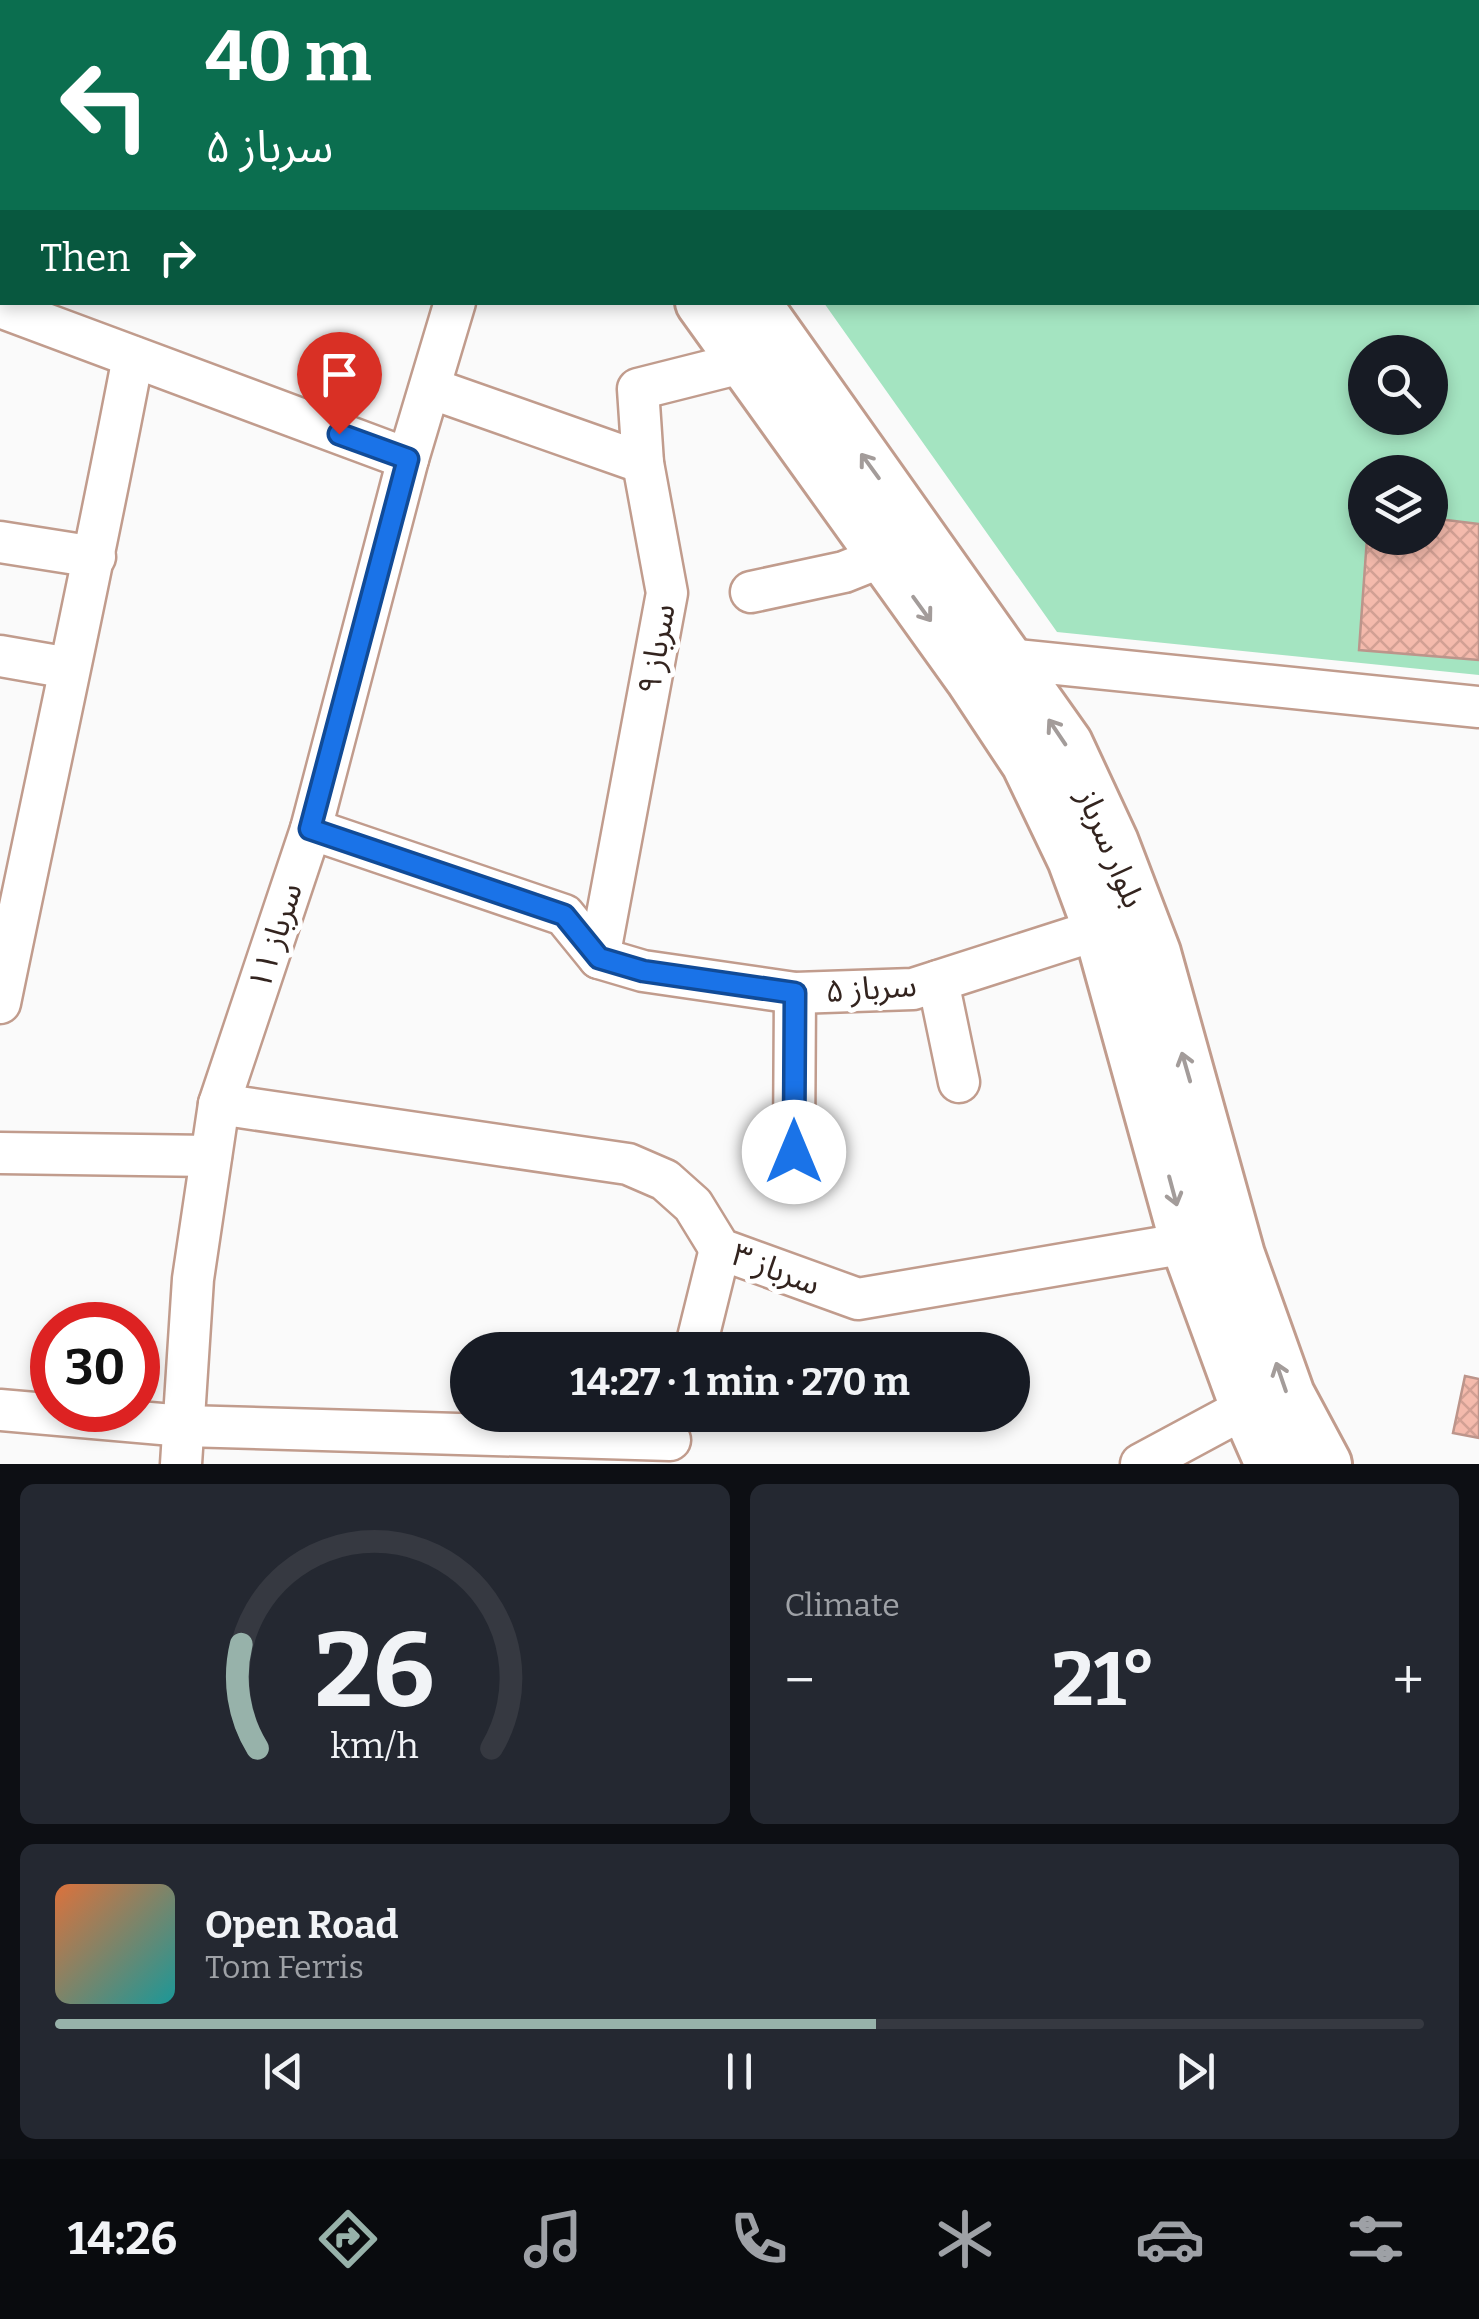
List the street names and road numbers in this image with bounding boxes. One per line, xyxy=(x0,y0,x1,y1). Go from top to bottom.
street label: سرباز ۹ xyxy=(629,601,683,697)
street label: بلوار سرباز xyxy=(1069,782,1153,913)
street label: سرباز ۱۱ xyxy=(240,878,310,994)
street label: سرباز ۵ xyxy=(824,966,918,1010)
street label: سرباز ۳ xyxy=(727,1235,825,1303)

